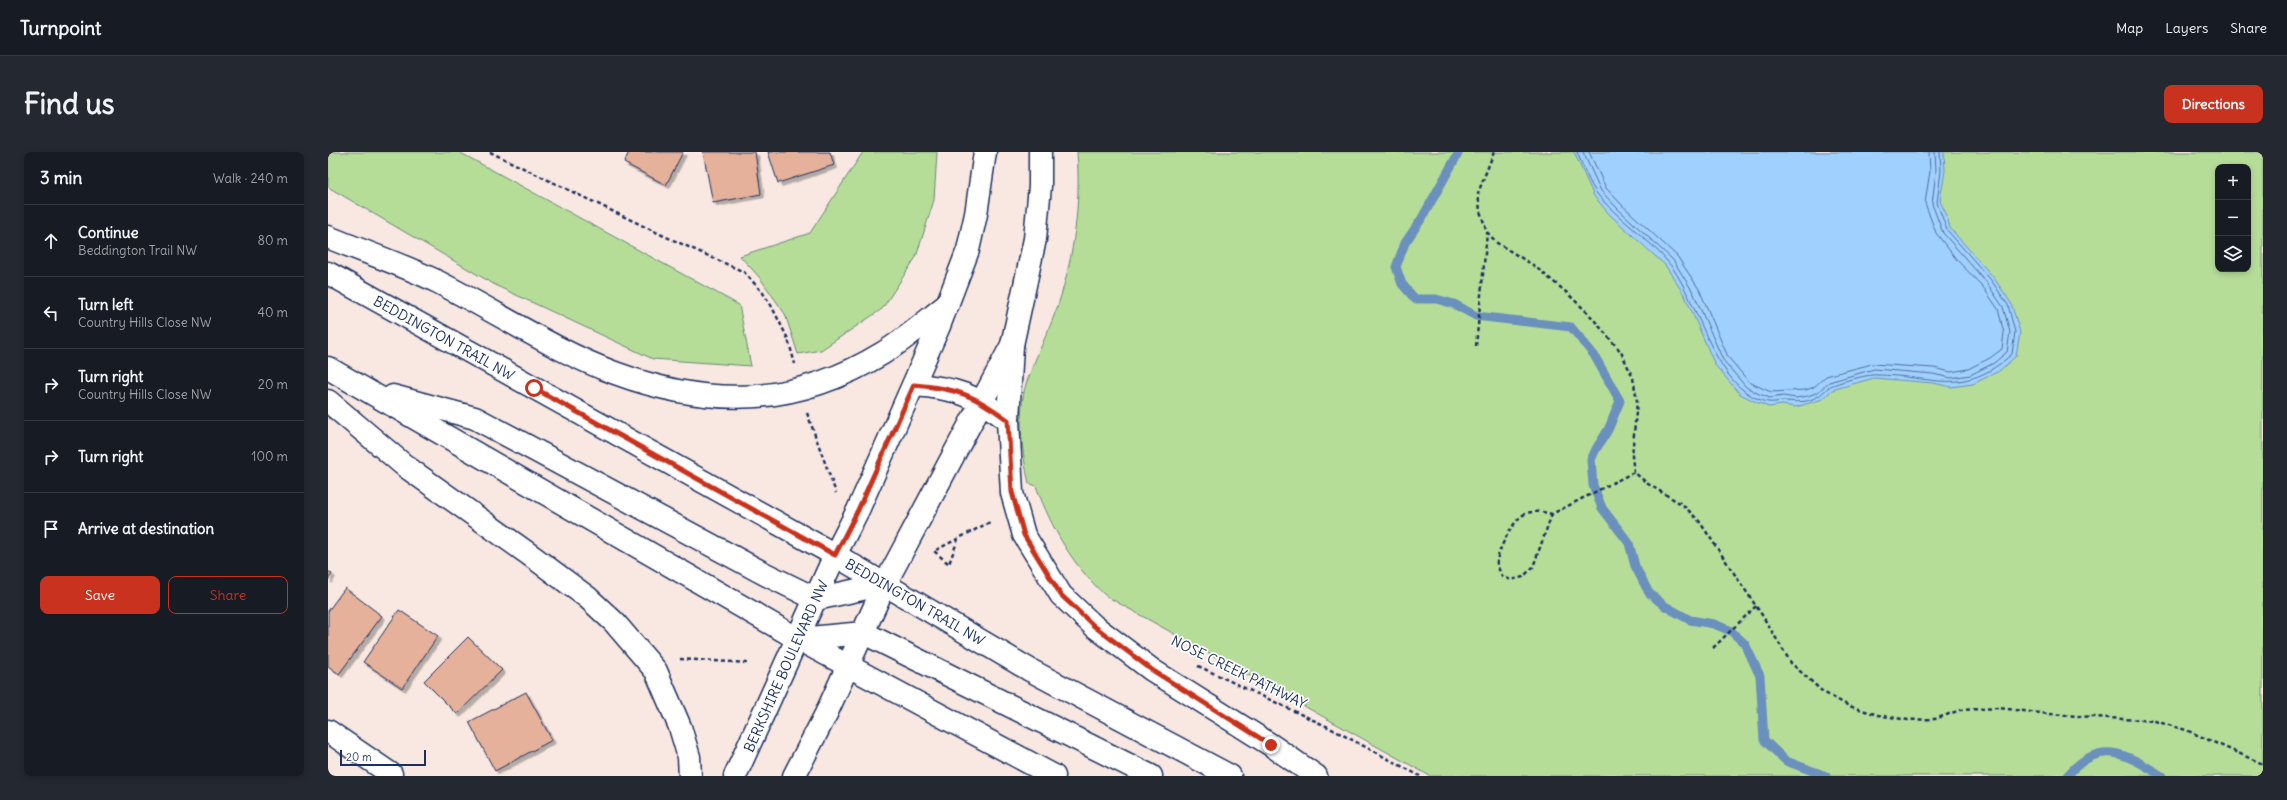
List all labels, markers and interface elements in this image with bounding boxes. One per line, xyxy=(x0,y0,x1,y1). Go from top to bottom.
text: Turnpoint xyxy=(20,16,101,40)
text: Map xyxy=(2116,19,2143,37)
text: Layers xyxy=(2165,19,2208,37)
text: Share xyxy=(2230,19,2267,37)
button: Directions xyxy=(2164,85,2263,123)
text: Find us xyxy=(24,86,115,122)
map controls xyxy=(2215,164,2251,272)
button: + xyxy=(2215,164,2251,200)
text: 3 min xyxy=(40,167,82,189)
text: Walk · 240 m xyxy=(213,170,288,187)
button: − xyxy=(2215,200,2251,236)
text: Continue xyxy=(78,223,139,242)
icon: ahead xyxy=(40,230,62,252)
text: 80 m xyxy=(257,232,288,249)
button: layers xyxy=(2215,236,2251,272)
text: Beddington Trail NW xyxy=(78,242,197,259)
street label: BEDDINGTON TRAIL NW xyxy=(370,292,518,384)
text: Turn left xyxy=(78,295,133,314)
icon: left xyxy=(40,302,62,324)
text: 40 m xyxy=(257,304,288,321)
text: Country Hills Close NW xyxy=(78,314,212,331)
text: Turn right xyxy=(78,367,143,386)
icon: right xyxy=(40,374,62,396)
text: 20 m xyxy=(258,376,288,393)
route start xyxy=(525,379,543,397)
text: Country Hills Close NW xyxy=(78,386,212,403)
icon: right xyxy=(40,446,62,468)
text: Turn right xyxy=(78,447,143,466)
text: 100 m xyxy=(251,448,288,465)
icon: arrive xyxy=(40,518,62,540)
text: Arrive at destination xyxy=(78,519,214,538)
street label: BEDDINGTON TRAIL NW xyxy=(842,555,988,649)
button: Save xyxy=(40,576,160,614)
button: Share xyxy=(168,576,288,614)
street label: BERKSHIRE BOULEVARD NW xyxy=(740,577,832,755)
street label: NOSE CREEK PATHWAY xyxy=(1168,631,1310,713)
route end xyxy=(1262,736,1280,754)
scale bar xyxy=(340,748,426,767)
text: 20 m xyxy=(346,750,372,764)

